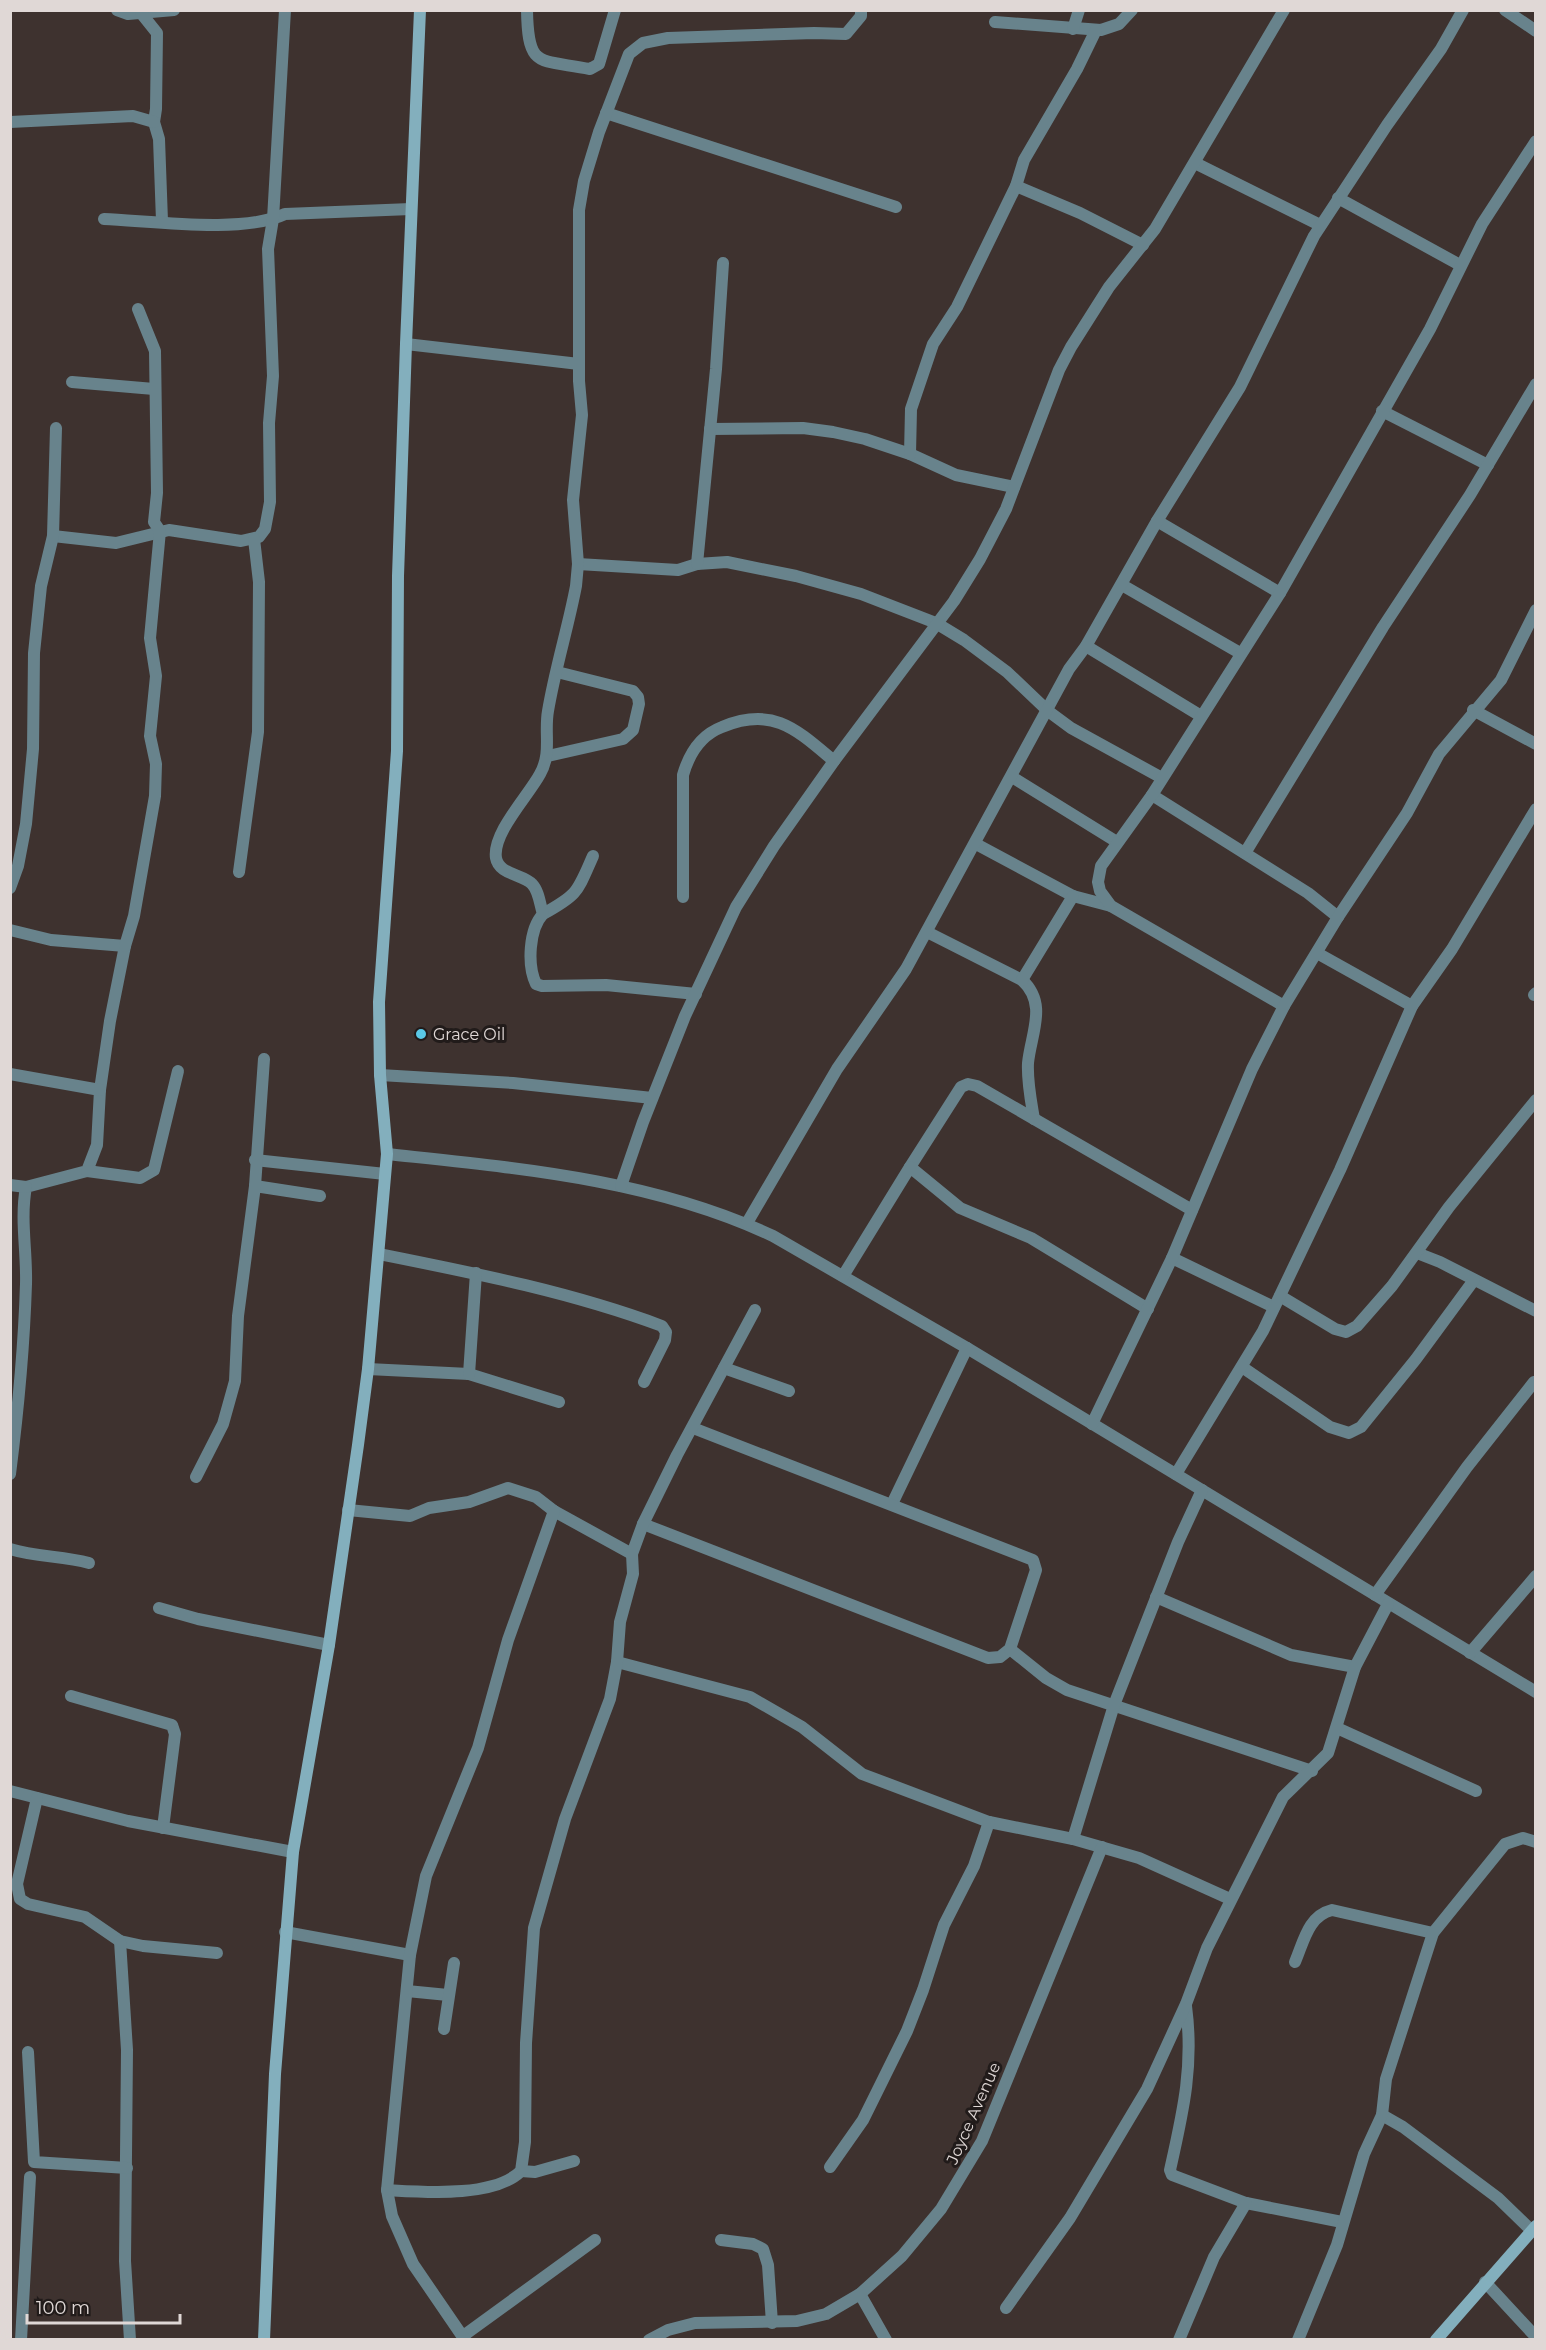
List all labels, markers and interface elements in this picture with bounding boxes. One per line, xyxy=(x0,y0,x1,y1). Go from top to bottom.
place label: Grace Oil xyxy=(433,1025,505,1044)
marker: Grace Oil xyxy=(414,1027,428,1041)
street label: Joyce Avenue xyxy=(942,2059,1004,2168)
scale bar xyxy=(27,2287,180,2325)
text: 100 m xyxy=(36,2297,90,2319)

